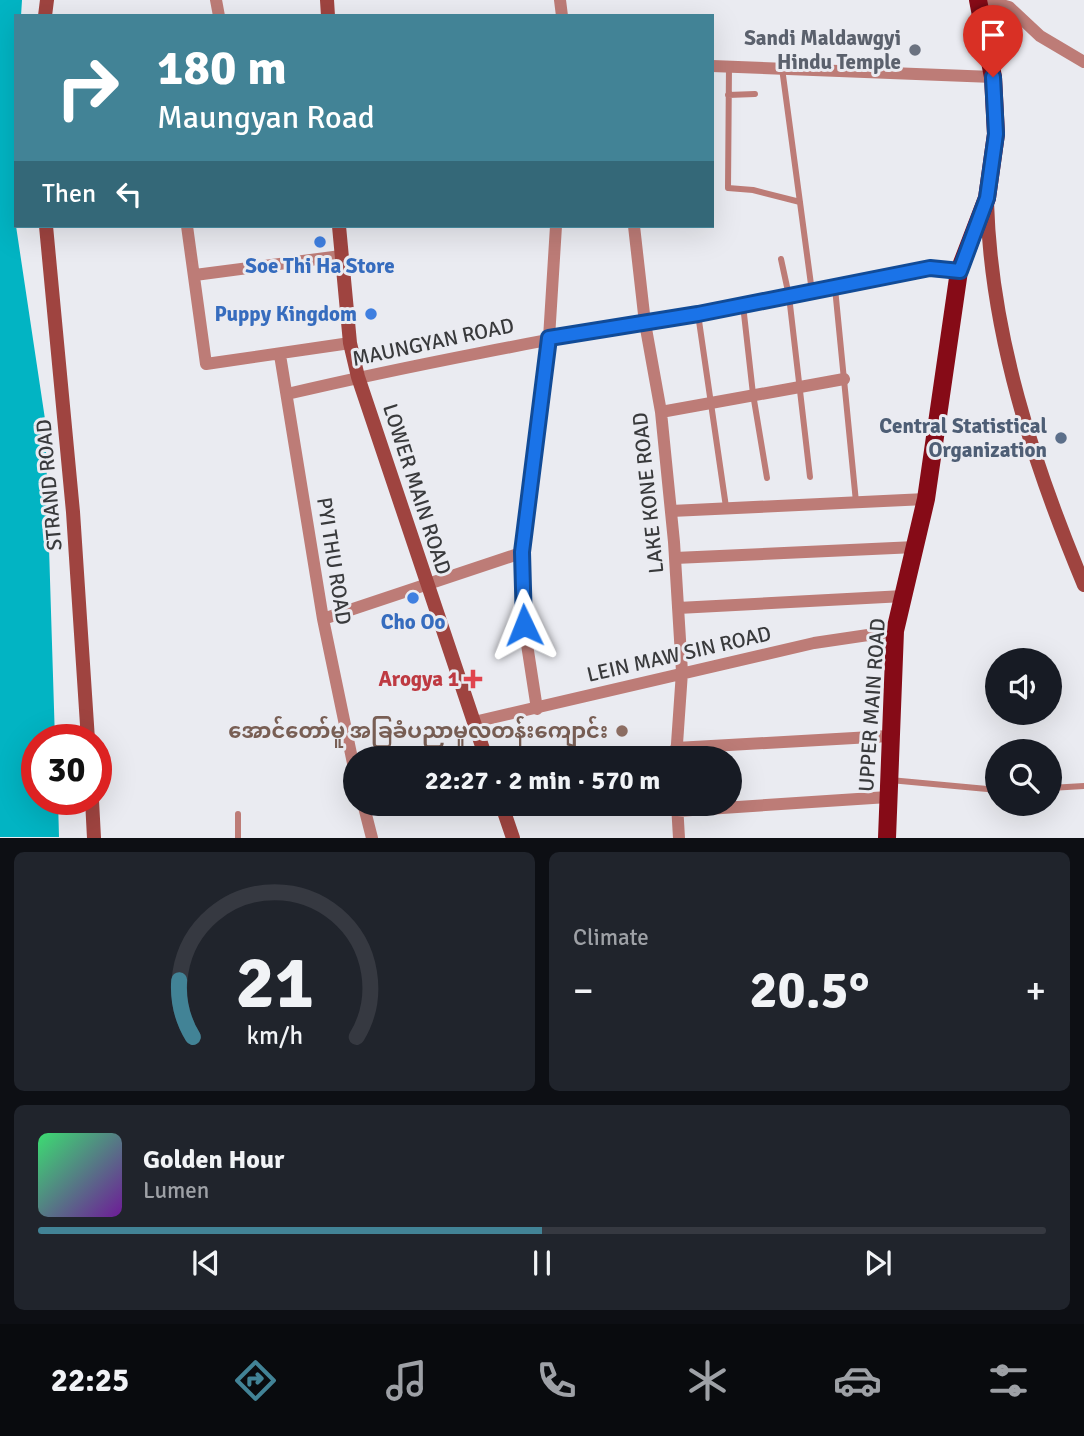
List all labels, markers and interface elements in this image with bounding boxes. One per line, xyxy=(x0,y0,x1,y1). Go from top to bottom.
pin xyxy=(963,5,1023,77)
icon: arrive xyxy=(974,16,1012,54)
place label: Sandi Maldawgyi Hindu Temple xyxy=(744,25,901,75)
text: 180 m xyxy=(157,38,287,98)
icon: right xyxy=(42,42,133,133)
marker: Sandi Maldawgyi Hindu Temple xyxy=(907,42,923,58)
text: Maungyan Road xyxy=(157,98,375,137)
icon: left xyxy=(110,175,148,213)
text: Then xyxy=(42,178,96,210)
marker: Soe Thi Ha Store xyxy=(312,234,328,250)
place label: Soe Thi Ha Store xyxy=(245,253,395,279)
place label: Puppy Kingdom xyxy=(214,301,357,327)
marker: Puppy Kingdom xyxy=(363,306,379,322)
street label: MAUNGYAN ROAD xyxy=(350,312,516,372)
street label: LOWER MAIN ROAD xyxy=(377,400,457,578)
street label: LAKE KONE ROAD xyxy=(627,411,669,575)
place label: Central Statistical Organization xyxy=(879,413,1047,463)
street label: STRAND ROAD xyxy=(30,418,68,552)
marker: Central Statistical Organization xyxy=(1053,430,1069,446)
street label: PYI THU ROAD xyxy=(311,495,357,627)
position arrow xyxy=(487,588,561,662)
marker: Cho Oo xyxy=(405,590,421,606)
place label: Cho Oo xyxy=(381,609,445,635)
street label: UPPER MAIN ROAD xyxy=(853,617,891,793)
street label: LEIN MAW SIN ROAD xyxy=(584,620,774,688)
map controls xyxy=(985,648,1062,816)
button: sound xyxy=(985,648,1062,725)
place label: Arogya 1 xyxy=(378,666,459,692)
marker: Arogya 1 xyxy=(465,671,481,687)
place label: အောင်တော်မူ အခြခံပညာမူလတန်းကျောင်း xyxy=(228,715,608,749)
marker: အောင်တော်မူ အခြခံပညာမူလတန်းကျောင်း xyxy=(614,723,630,739)
speed limit sign: 30 xyxy=(21,724,112,815)
button: search xyxy=(985,739,1062,816)
text: 22:27 · 2 min · 570 m xyxy=(425,765,660,797)
text: Climate xyxy=(573,923,649,952)
text: 21 xyxy=(235,940,314,1029)
text: 20.5° xyxy=(750,958,869,1022)
text: − xyxy=(573,967,594,1014)
text: + xyxy=(1025,967,1046,1014)
text: km/h xyxy=(246,1020,303,1051)
text: Golden Hour xyxy=(143,1144,284,1176)
text: Lumen xyxy=(143,1176,209,1205)
icon: previous xyxy=(187,1244,225,1282)
icon: pause xyxy=(523,1244,561,1282)
icon: next xyxy=(859,1244,897,1282)
icon: directions xyxy=(231,1356,280,1405)
icon: music xyxy=(382,1356,431,1405)
icon: phone xyxy=(532,1356,581,1405)
icon: climate xyxy=(683,1356,732,1405)
icon: car xyxy=(833,1356,882,1405)
icon: filters xyxy=(984,1356,1033,1405)
text: 22:25 xyxy=(51,1361,129,1400)

